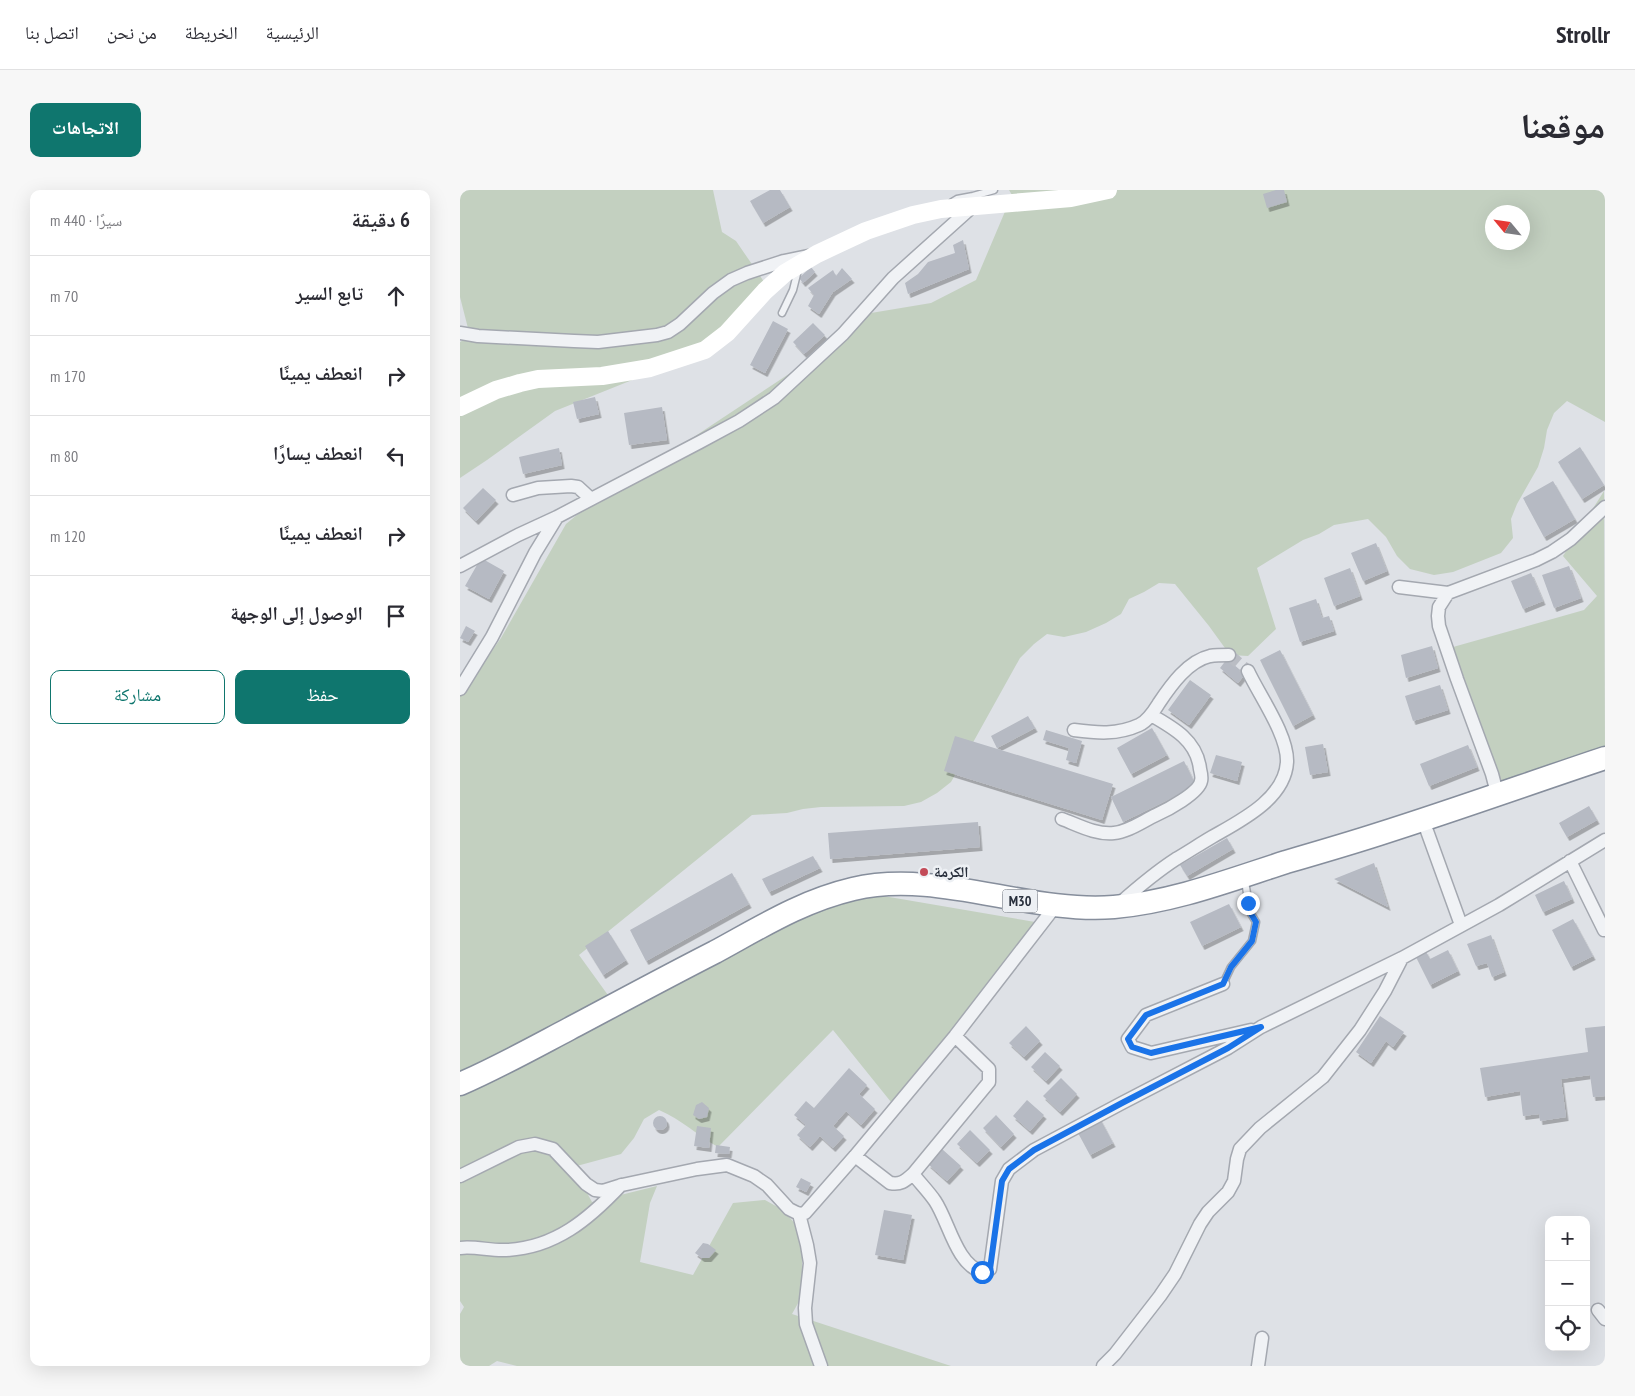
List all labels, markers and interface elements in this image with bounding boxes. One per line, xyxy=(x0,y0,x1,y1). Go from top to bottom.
text: Strollr xyxy=(1556,19,1610,50)
text: اتصل بنا xyxy=(25,21,79,44)
text: من نحن xyxy=(107,21,157,44)
text: الخريطة xyxy=(185,21,238,44)
text: الرئيسية xyxy=(266,21,319,44)
text: موقعنا xyxy=(1520,102,1605,148)
button: الاتجاهات xyxy=(30,103,141,157)
north arrow xyxy=(1485,205,1530,250)
text: 6 دقيقة xyxy=(352,206,410,233)
text: سيرًا · 440 m xyxy=(50,210,122,230)
text: تابع السير xyxy=(296,281,363,305)
icon: ahead xyxy=(382,282,410,310)
text: 70 m xyxy=(50,286,78,306)
text: انعطف يمينًا xyxy=(279,361,363,385)
icon: right xyxy=(382,362,410,390)
text: 170 m xyxy=(50,366,85,386)
text: انعطف يسارًا xyxy=(273,441,363,465)
icon: left xyxy=(382,442,410,470)
text: 80 m xyxy=(50,446,78,466)
text: انعطف يمينًا xyxy=(279,521,363,545)
icon: right xyxy=(382,522,410,550)
text: 120 m xyxy=(50,526,85,546)
text: الوصول إلى الوجهة xyxy=(230,601,363,625)
icon: arrive xyxy=(382,602,410,630)
button: مشاركة xyxy=(50,670,225,724)
button: حفظ xyxy=(235,670,410,724)
place label: الكرمة xyxy=(934,862,969,881)
marker: الكرمة xyxy=(918,866,930,878)
road number: M30 xyxy=(1002,889,1038,912)
route end xyxy=(1237,892,1260,915)
map controls xyxy=(1545,1216,1590,1351)
button: + xyxy=(1545,1216,1590,1261)
route start xyxy=(971,1261,994,1284)
button: − xyxy=(1545,1261,1590,1306)
button: locate xyxy=(1545,1306,1590,1351)

